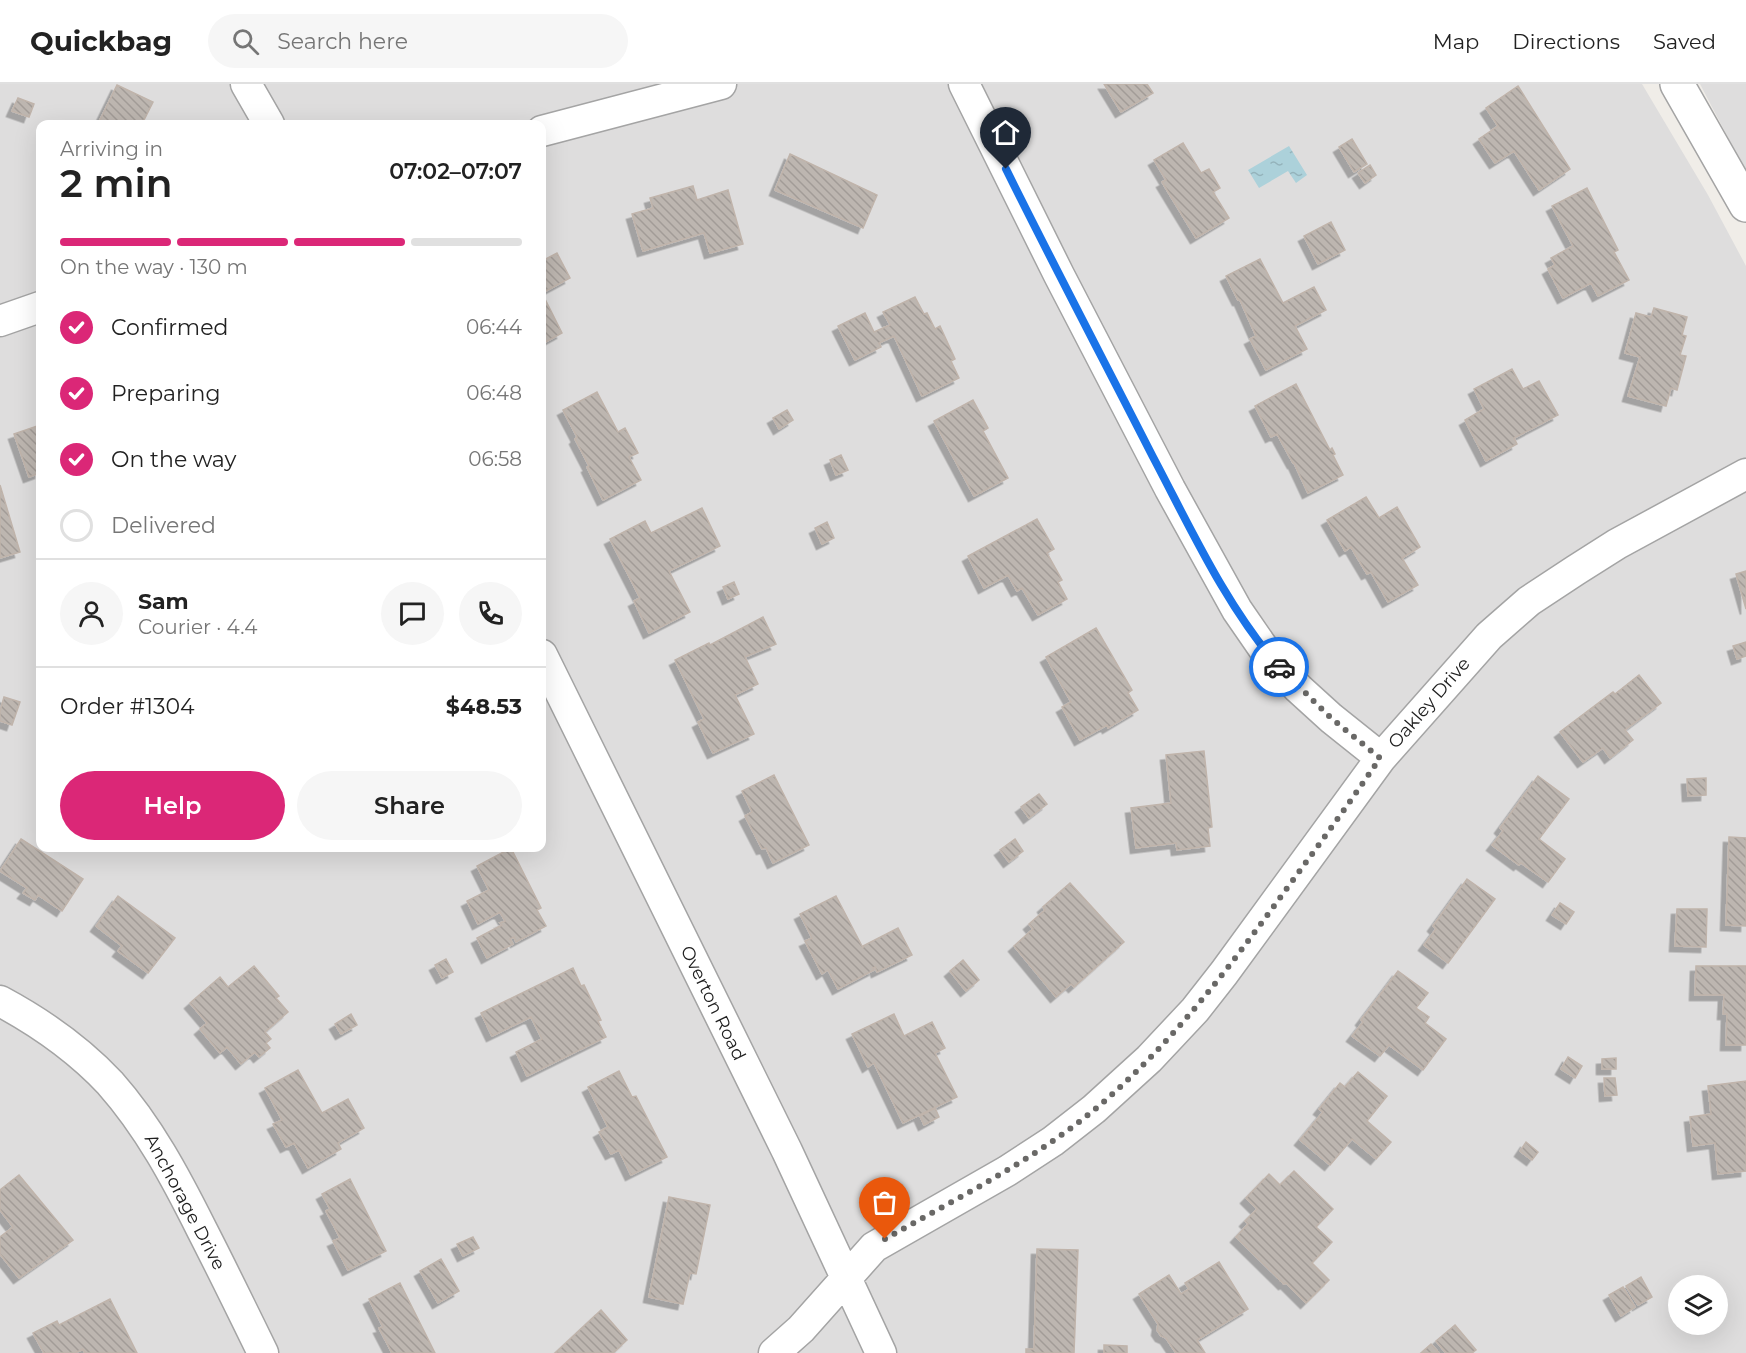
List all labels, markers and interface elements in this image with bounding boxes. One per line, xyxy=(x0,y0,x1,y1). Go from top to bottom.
search box xyxy=(208,14,628,68)
text: Quickbag xyxy=(30,24,172,58)
icon: search xyxy=(229,25,262,58)
text: Search here xyxy=(277,28,408,55)
text: Map xyxy=(1433,29,1479,54)
text: Directions xyxy=(1512,29,1620,54)
text: Saved xyxy=(1653,29,1716,54)
pin xyxy=(980,107,1031,169)
icon: home xyxy=(989,116,1022,149)
text: Arriving in xyxy=(60,137,163,161)
text: 07:02–07:07 xyxy=(389,158,522,185)
text: 2 min xyxy=(60,159,173,207)
text: On the way · 130 m xyxy=(60,255,248,279)
icon: check xyxy=(60,311,93,344)
text: Confirmed xyxy=(111,314,228,341)
text: 06:44 xyxy=(466,315,522,339)
icon: check xyxy=(60,377,93,410)
text: Preparing xyxy=(111,380,220,407)
text: 06:48 xyxy=(466,381,522,405)
icon: check xyxy=(60,443,93,476)
text: On the way xyxy=(111,446,236,473)
text: 06:58 xyxy=(468,447,522,471)
text: Delivered xyxy=(111,512,216,539)
button: person xyxy=(60,582,123,645)
button: chat xyxy=(381,582,444,645)
button: phone xyxy=(459,582,522,645)
text: Sam xyxy=(138,588,189,615)
text: Courier · 4.4 xyxy=(138,615,257,639)
courier xyxy=(1249,637,1309,697)
icon: car xyxy=(1263,651,1296,684)
street label: Oakley Drive xyxy=(1383,653,1475,753)
text: Order #1304 xyxy=(60,693,195,720)
text: $48.53 xyxy=(446,693,522,720)
button: Help xyxy=(60,771,285,840)
button: Share xyxy=(297,771,522,840)
street label: Overton Road xyxy=(676,942,750,1064)
street label: Anchorage Drive xyxy=(140,1130,230,1274)
pin xyxy=(859,1177,910,1239)
icon: bag xyxy=(868,1186,901,1219)
map controls xyxy=(1668,1275,1728,1335)
button: layers xyxy=(1668,1275,1728,1335)

